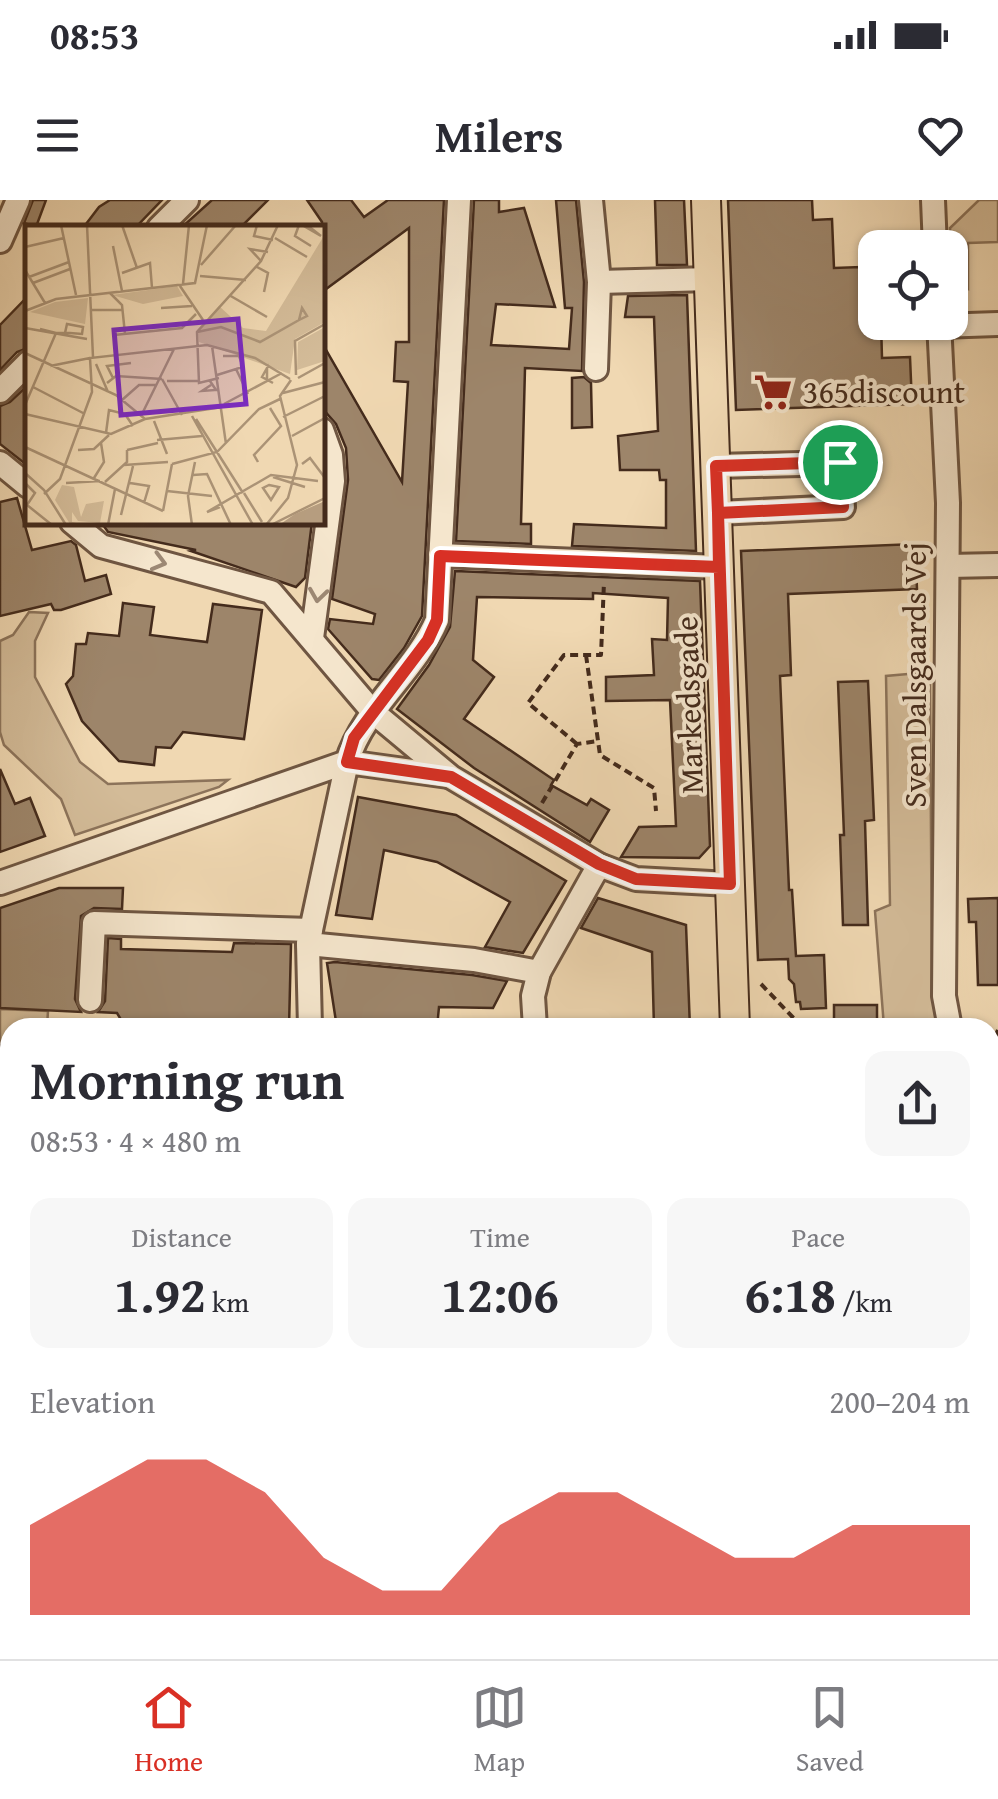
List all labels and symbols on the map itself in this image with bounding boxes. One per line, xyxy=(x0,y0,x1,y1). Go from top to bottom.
inset map xyxy=(25,225,325,525)
place label: 365discount xyxy=(803,368,965,415)
supermarket icon: 365discount xyxy=(752,371,794,413)
pin xyxy=(798,420,883,505)
street label: Sven Dalsgaards Vej xyxy=(891,542,938,808)
one-way arrow xyxy=(150,550,167,571)
one-way arrow xyxy=(308,587,329,603)
street label: Markedsgade xyxy=(662,615,715,795)

